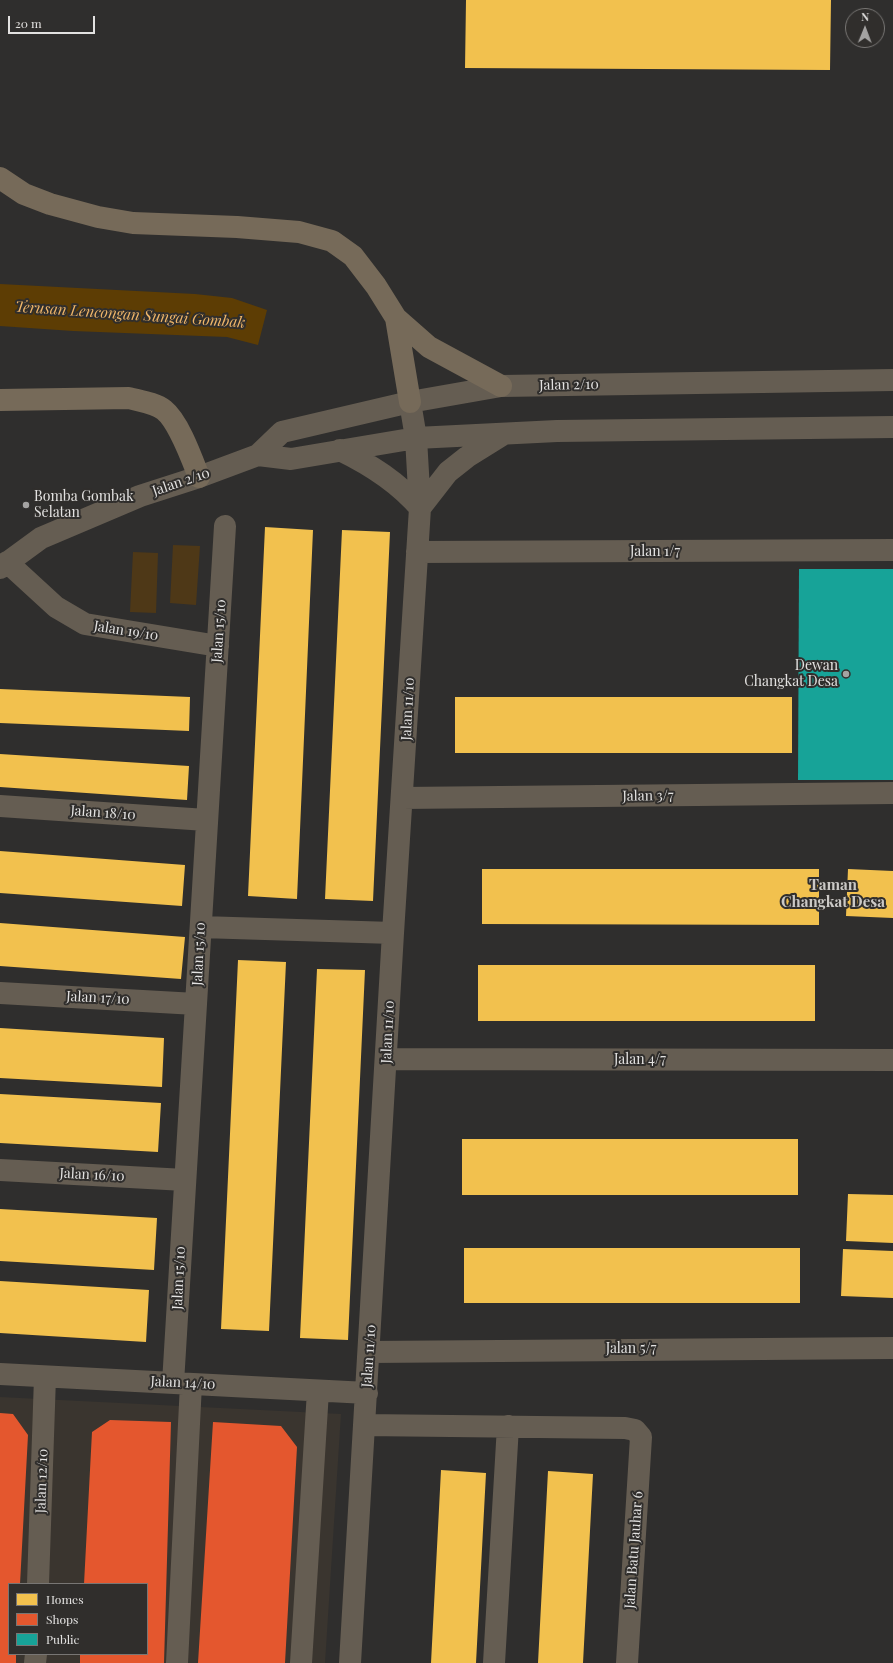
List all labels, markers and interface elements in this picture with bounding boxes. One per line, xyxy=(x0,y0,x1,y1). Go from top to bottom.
scale bar xyxy=(10,8,97,34)
north arrow xyxy=(845,8,885,48)
text: N xyxy=(861,9,869,24)
text: 20 m xyxy=(15,15,42,31)
water label: Terusan Lencongan Sungai Gombak xyxy=(14,298,246,332)
street label: Jalan 2/10 xyxy=(539,376,599,394)
street label: Jalan 2/10 xyxy=(150,464,212,500)
place label: Bomba Gombak Selatan xyxy=(34,489,134,522)
marker: Bomba Gombak Selatan xyxy=(21,500,31,510)
street label: Jalan 1/7 xyxy=(630,544,680,560)
street label: Jalan 15/10 xyxy=(208,599,230,663)
street label: Jalan 19/10 xyxy=(93,618,159,644)
place label: Dewan Changkat Desa xyxy=(744,658,838,690)
marker: Dewan Changkat Desa xyxy=(841,669,851,679)
street label: Jalan 11/10 xyxy=(398,677,418,741)
street label: Jalan 3/7 xyxy=(622,787,674,805)
street label: Jalan 18/10 xyxy=(70,802,136,824)
district label: Taman Changkat Desa xyxy=(781,876,885,911)
street label: Jalan 15/10 xyxy=(189,922,209,986)
street label: Jalan 17/10 xyxy=(66,988,130,1008)
street label: Jalan 11/10 xyxy=(378,1000,398,1064)
street label: Jalan 4/7 xyxy=(614,1052,666,1068)
street label: Jalan 16/10 xyxy=(59,1165,125,1185)
street label: Jalan 15/10 xyxy=(169,1246,189,1310)
street label: Jalan 11/10 xyxy=(358,1324,380,1388)
street label: Jalan 5/7 xyxy=(606,1341,656,1357)
street label: Jalan 14/10 xyxy=(150,1373,216,1393)
street label: Jalan 12/10 xyxy=(32,1448,52,1514)
street label: Jalan Batu Jauhar 6 xyxy=(622,1491,646,1609)
legend xyxy=(8,1583,148,1655)
text: Homes xyxy=(46,1591,84,1607)
text: Shops xyxy=(46,1611,78,1627)
text: Public xyxy=(46,1631,79,1647)

